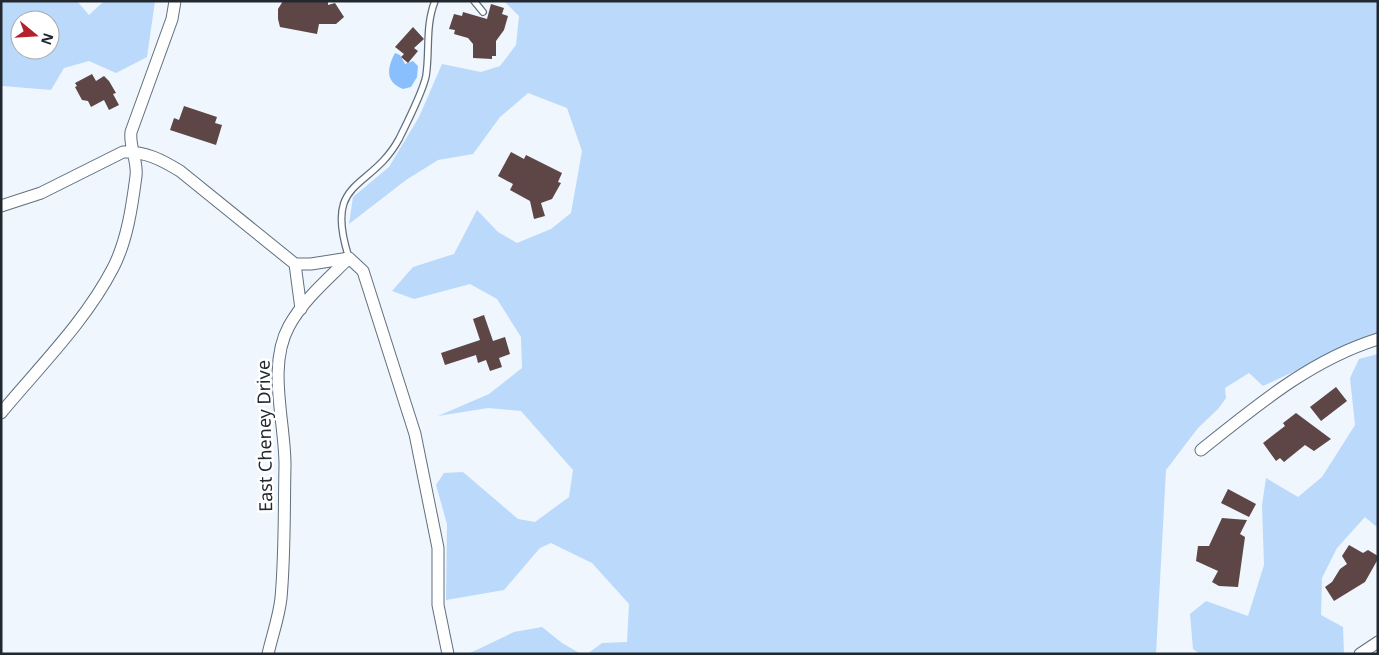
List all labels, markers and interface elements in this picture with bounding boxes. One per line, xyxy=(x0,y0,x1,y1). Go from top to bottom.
north arrow xyxy=(10,10,60,60)
text: N xyxy=(37,31,59,48)
street label: East Cheney Drive xyxy=(251,360,277,512)

